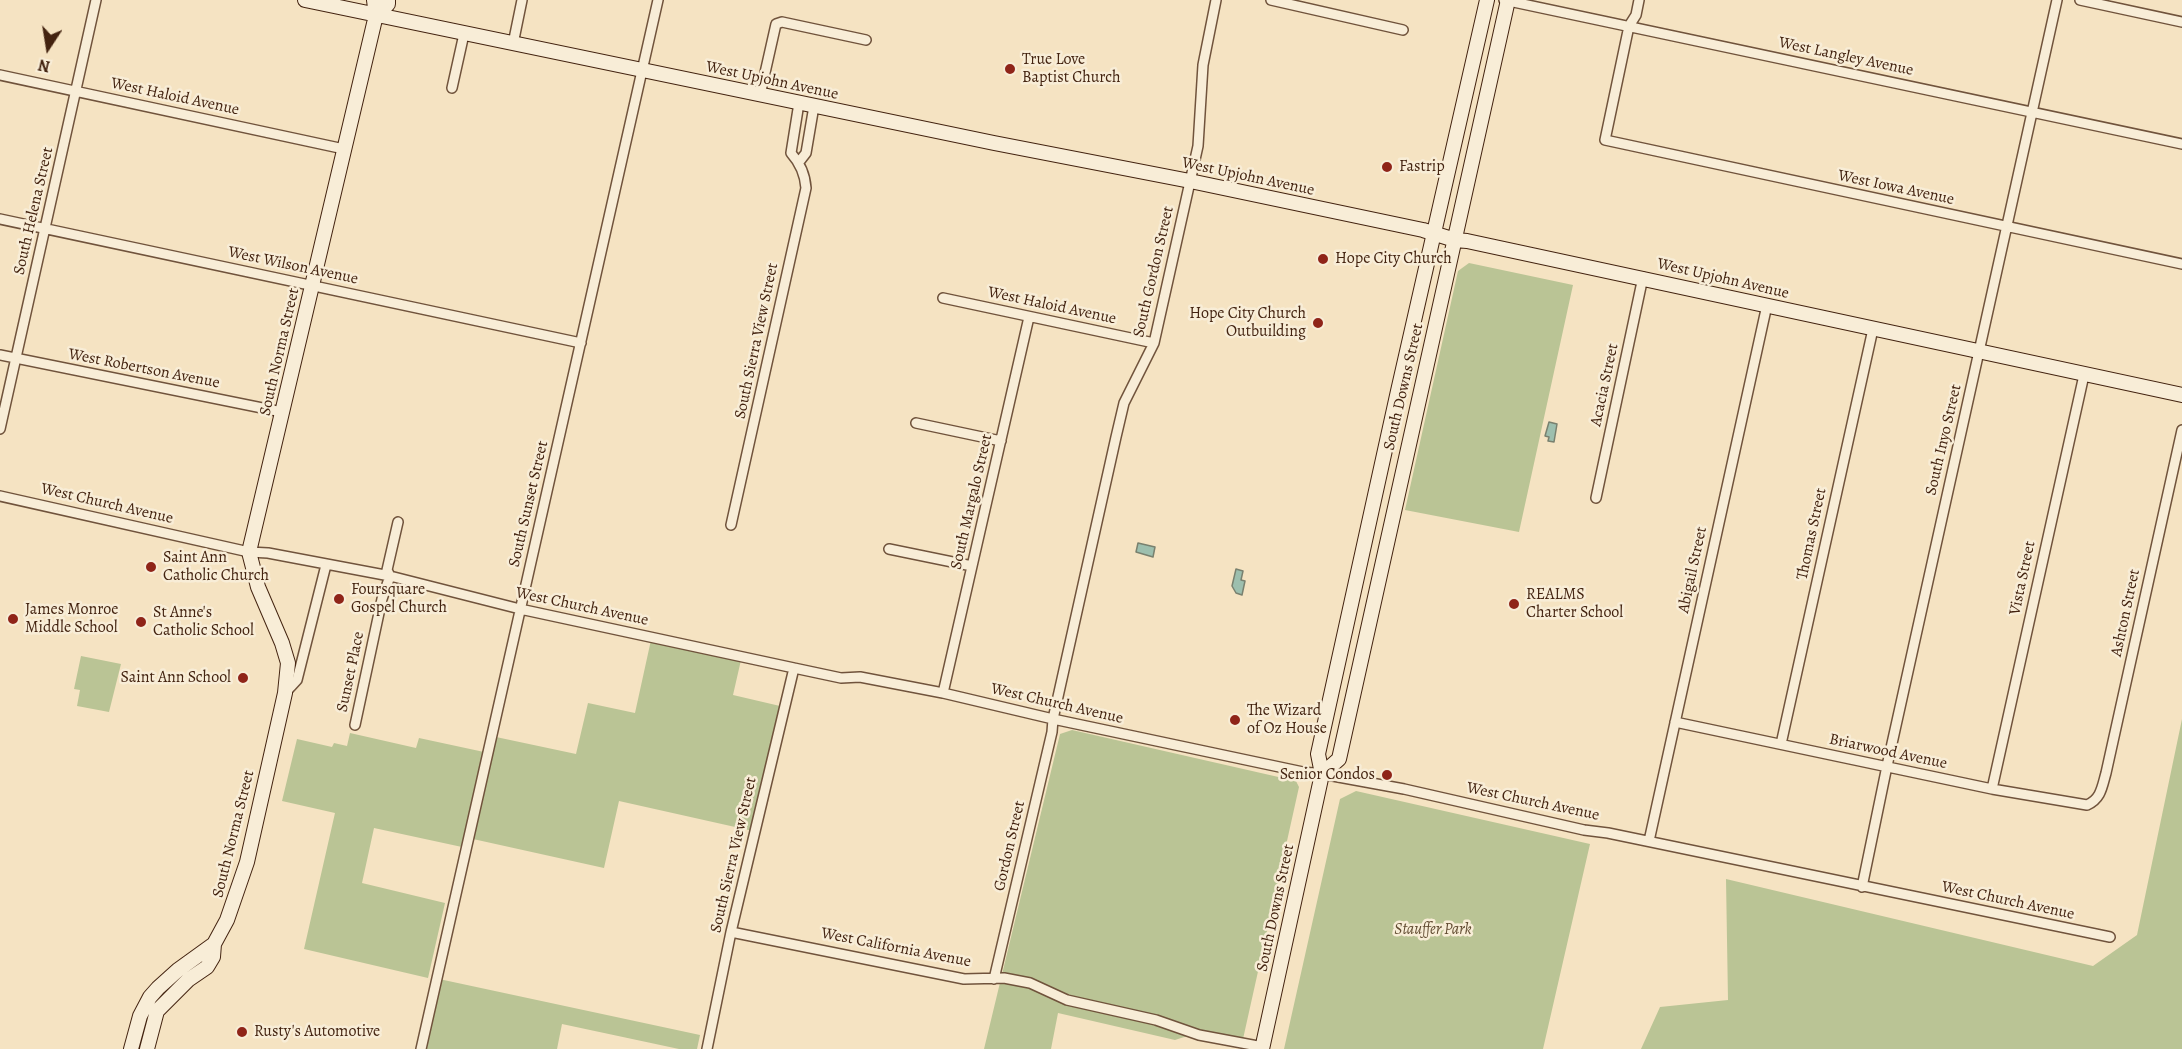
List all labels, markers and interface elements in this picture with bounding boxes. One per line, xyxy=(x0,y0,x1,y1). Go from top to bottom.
north arrow xyxy=(18,18,78,78)
street label: West Langley Avenue xyxy=(1777,33,1915,81)
place label: True Love Baptist Church xyxy=(1022,50,1121,88)
text: N xyxy=(36,54,52,78)
street label: West Upjohn Avenue xyxy=(704,58,840,104)
marker: True Love Baptist Church xyxy=(1003,62,1017,76)
street label: West Haloid Avenue xyxy=(109,74,241,120)
street label: South Helena Street xyxy=(10,145,58,277)
street label: West Upjohn Avenue xyxy=(1180,154,1316,200)
place label: Fastrip xyxy=(1399,157,1445,177)
marker: Fastrip xyxy=(1380,160,1394,174)
street label: West Iowa Avenue xyxy=(1836,166,1956,210)
street label: South Gordon Street xyxy=(1130,205,1178,339)
street label: West Wilson Avenue xyxy=(226,243,360,289)
place label: Hope City Church xyxy=(1335,249,1452,269)
marker: Hope City Church xyxy=(1316,252,1330,266)
street label: West Upjohn Avenue xyxy=(1655,254,1791,304)
street label: South Sierra View Street xyxy=(731,261,783,421)
street label: West Haloid Avenue xyxy=(986,283,1118,329)
street label: South Norma Street xyxy=(256,286,304,418)
place label: Hope City Church Outbuilding xyxy=(1189,304,1306,342)
marker: Hope City Church Outbuilding xyxy=(1311,316,1325,330)
street label: South Downs Street xyxy=(1380,322,1428,452)
street label: Acacia Street xyxy=(1587,342,1623,428)
street label: West Robertson Avenue xyxy=(67,345,221,393)
street label: South Inyo Street xyxy=(1922,383,1966,497)
street label: South Margalo Street xyxy=(947,432,997,572)
street label: South Sunset Street xyxy=(505,439,553,569)
street label: West Church Avenue xyxy=(39,479,175,529)
street label: Thomas Street xyxy=(1793,486,1831,582)
street label: Abigail Street xyxy=(1674,525,1712,615)
street label: Vista Street xyxy=(2006,539,2040,617)
place label: Saint Ann Catholic Church xyxy=(163,548,269,586)
marker: Saint Ann Catholic Church xyxy=(144,560,158,574)
street label: Ashton Street xyxy=(2107,568,2145,658)
place label: Foursquare Gospel Church xyxy=(351,580,447,618)
street label: West Church Avenue xyxy=(514,584,650,630)
place label: REALMS Charter School xyxy=(1526,585,1623,623)
marker: Foursquare Gospel Church xyxy=(332,592,346,606)
marker: REALMS Charter School xyxy=(1507,597,1521,611)
place label: James Monroe Middle School xyxy=(25,600,118,638)
place label: St Anne's Catholic School xyxy=(153,603,254,641)
marker: James Monroe Middle School xyxy=(6,612,20,626)
marker: St Anne's Catholic School xyxy=(134,615,148,629)
street label: Sunset Place xyxy=(333,630,369,714)
place label: Saint Ann School xyxy=(121,668,231,688)
marker: Saint Ann School xyxy=(236,671,250,685)
street label: West Church Avenue xyxy=(989,679,1125,729)
place label: The Wizard of Oz House xyxy=(1247,701,1327,739)
marker: The Wizard of Oz House xyxy=(1228,713,1242,727)
street label: Briarwood Avenue xyxy=(1827,730,1949,774)
place label: Senior Condos xyxy=(1280,765,1375,785)
street label: South Norma Street xyxy=(209,768,259,900)
marker: Senior Condos xyxy=(1380,768,1394,782)
street label: South Sierra View Street xyxy=(707,775,761,935)
street label: West Church Avenue xyxy=(1465,779,1601,825)
street label: Gordon Street xyxy=(990,799,1030,893)
street label: South Downs Street xyxy=(1253,843,1299,973)
street label: West Church Avenue xyxy=(1940,878,2076,924)
park label: Stauffer Park xyxy=(1394,920,1472,940)
street label: West California Avenue xyxy=(819,924,973,972)
place label: Rusty's Automotive xyxy=(254,1022,380,1042)
marker: Rusty's Automotive xyxy=(235,1025,249,1039)

